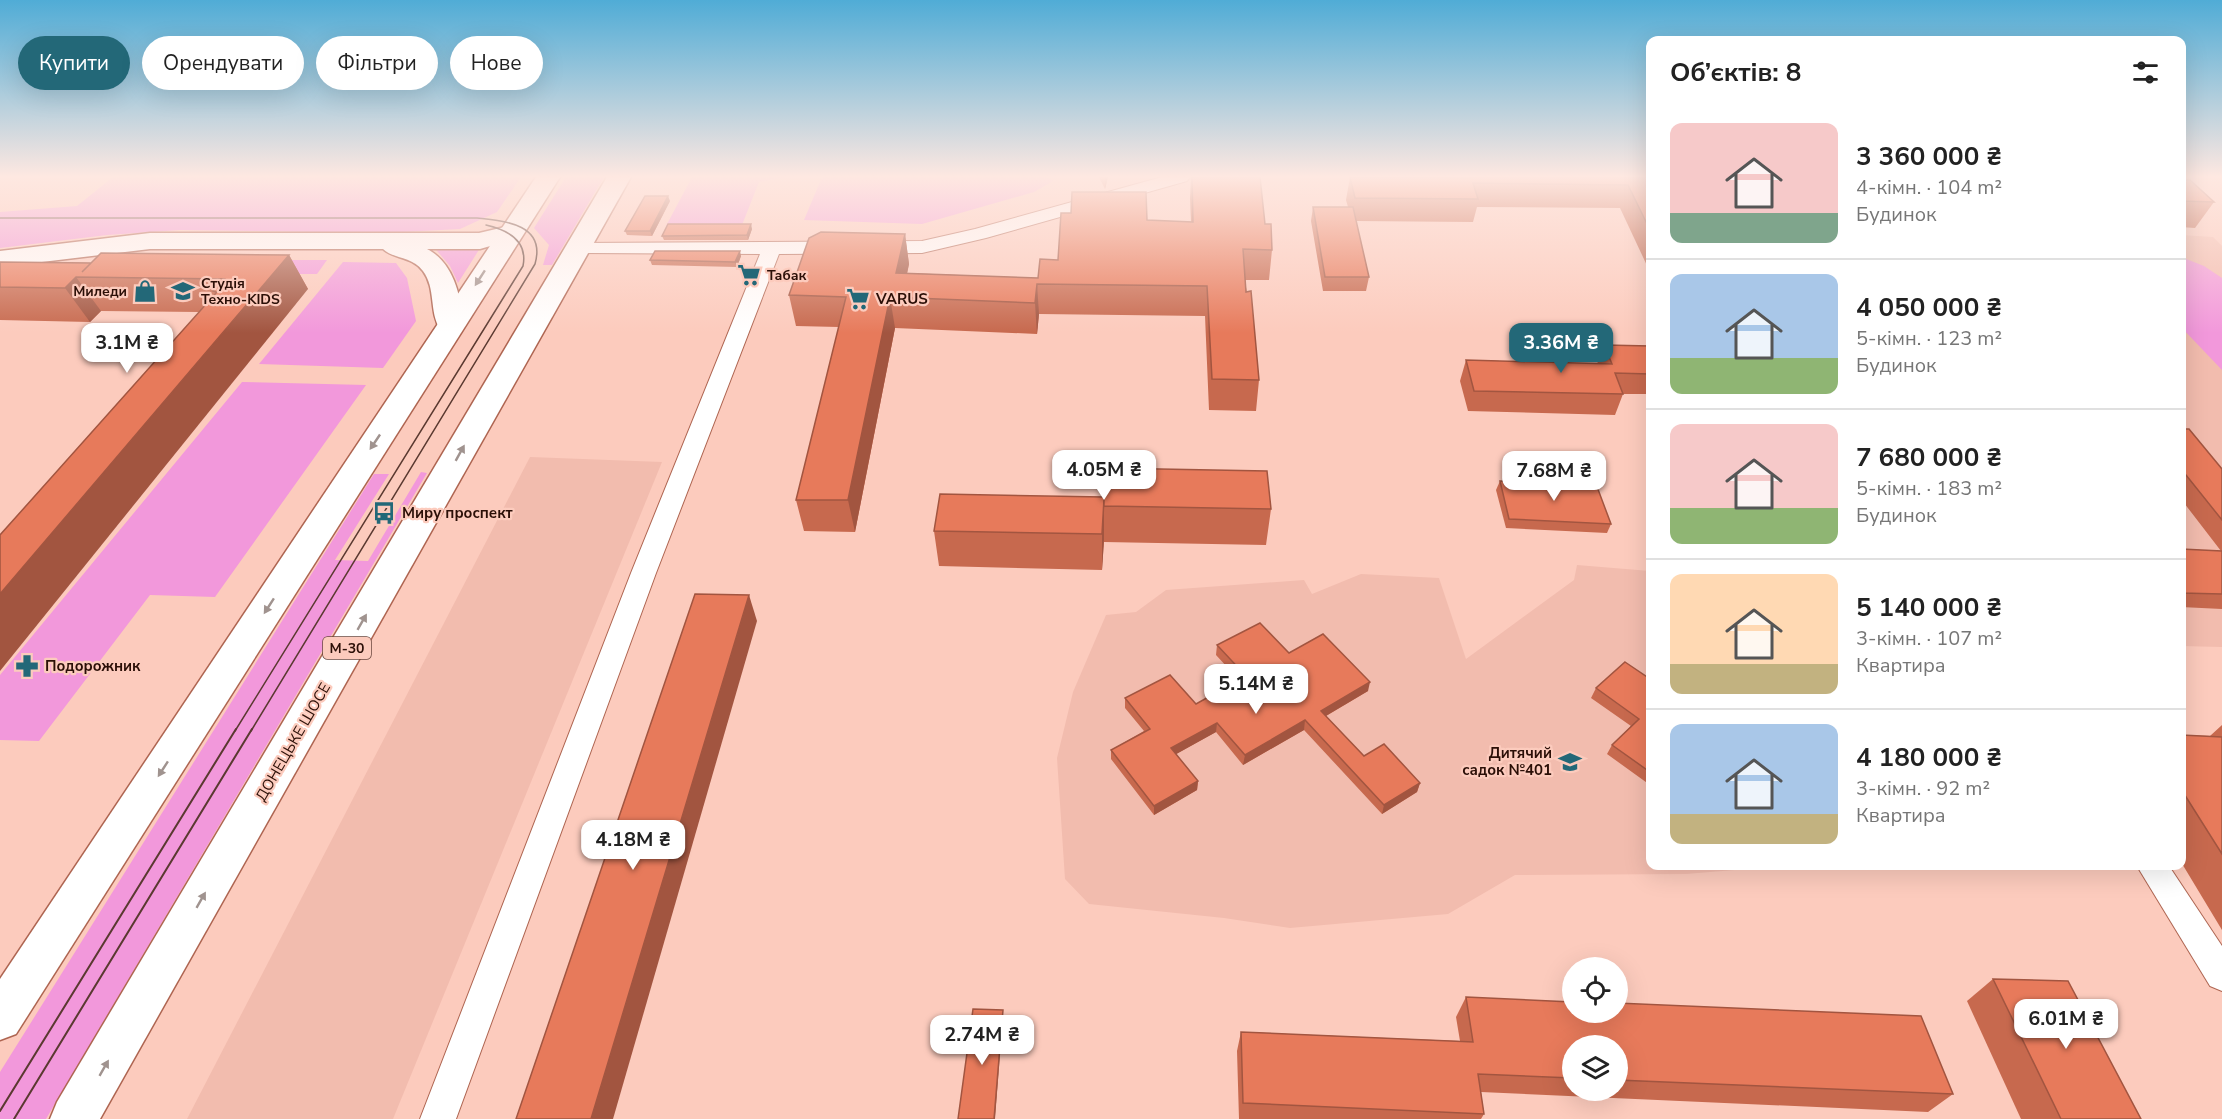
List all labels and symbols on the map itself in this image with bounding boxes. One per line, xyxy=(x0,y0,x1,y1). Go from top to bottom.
supermarket icon: Табак xyxy=(736,262,762,288)
place label: Табак xyxy=(767,266,807,285)
one-way arrow xyxy=(475,270,486,286)
place label: Студія Техно-KIDS xyxy=(201,274,280,309)
shop icon: Миледи xyxy=(132,278,158,304)
school or university icon: Студія Техно-KIDS xyxy=(170,278,196,304)
place label: Миледи xyxy=(73,282,127,301)
supermarket icon: VARUS xyxy=(845,286,871,312)
place label: VARUS xyxy=(875,289,928,309)
pin: 3.1M ₴ xyxy=(78,323,176,374)
pin: 3.36M ₴ xyxy=(1506,323,1616,374)
one-way arrow xyxy=(370,434,381,450)
one-way arrow xyxy=(454,445,465,461)
pin: 4.05M ₴ xyxy=(1049,450,1159,501)
pin: 7.68M ₴ xyxy=(1499,451,1609,502)
bus stop icon: Миру проспект xyxy=(371,500,397,526)
place label: Миру проспект xyxy=(402,503,513,523)
one-way arrow xyxy=(263,597,275,613)
one-way arrow xyxy=(357,613,367,630)
road number: М-30 xyxy=(323,637,371,659)
pharmacy icon: Подорожник xyxy=(14,653,40,679)
place label: Подорожник xyxy=(45,656,141,676)
pin: 5.14M ₴ xyxy=(1201,664,1311,715)
street label: ДОНЕЦЬКЕ ШОСЕ xyxy=(251,679,335,805)
place label: Дитячий садок №401 xyxy=(1462,743,1552,780)
school or university icon: Дитячий садок №401 xyxy=(1557,749,1583,775)
one-way arrow xyxy=(157,761,169,777)
pin: 4.18M ₴ xyxy=(578,820,688,871)
one-way arrow xyxy=(196,891,206,908)
pin: 6.01M ₴ xyxy=(2011,999,2121,1050)
pin: 2.74M ₴ xyxy=(927,1015,1037,1066)
one-way arrow xyxy=(98,1060,109,1076)

